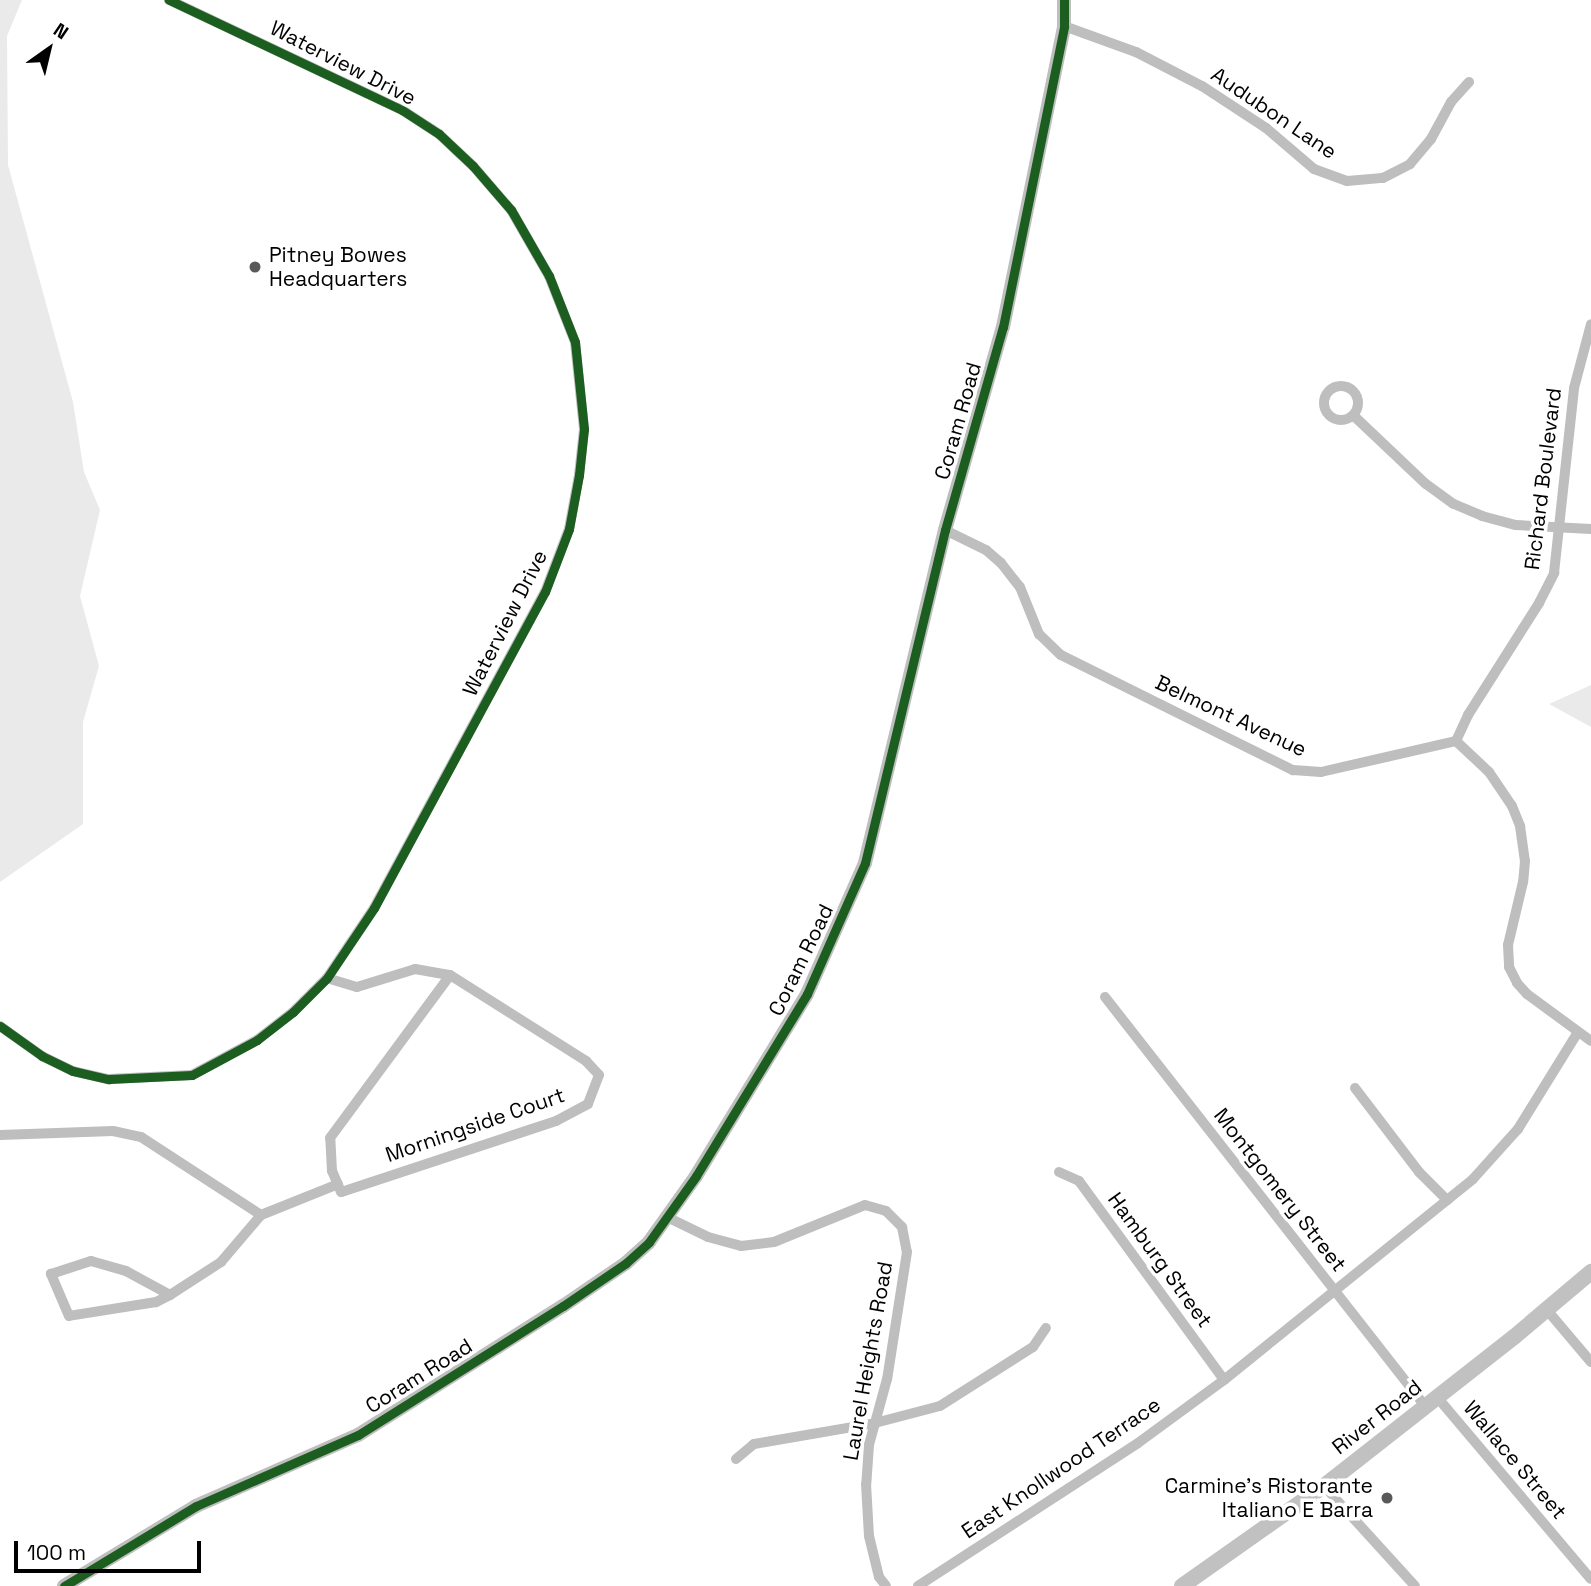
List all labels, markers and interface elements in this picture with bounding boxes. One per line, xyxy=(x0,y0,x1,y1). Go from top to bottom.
north arrow xyxy=(14,14,84,84)
street label: Waterview Drive xyxy=(266,15,420,111)
text: N xyxy=(49,17,73,45)
street label: Audubon Lane xyxy=(1206,62,1342,164)
place label: Pitney Bowes Headquarters xyxy=(269,242,407,292)
marker: Pitney Bowes Headquarters xyxy=(247,259,263,275)
street label: Coram Road xyxy=(929,359,987,483)
street label: Richard Boulevard xyxy=(1519,386,1567,572)
street label: Waterview Drive xyxy=(457,546,553,700)
street label: Belmont Avenue xyxy=(1151,670,1311,762)
street label: Coram Road xyxy=(763,900,839,1020)
street label: Morningside Court xyxy=(382,1083,568,1167)
street label: Montgomery Street xyxy=(1208,1103,1352,1277)
street label: Hamburg Street xyxy=(1103,1188,1217,1332)
street label: Laurel Heights Road xyxy=(838,1259,898,1463)
street label: Coram Road xyxy=(361,1333,477,1419)
street label: River Road xyxy=(1327,1374,1427,1460)
street label: East Knollwood Terrace xyxy=(957,1392,1165,1544)
street label: Wallace Street xyxy=(1458,1396,1572,1524)
place label: Carmine's Ristorante Italiano E Barra xyxy=(1165,1473,1373,1523)
marker: Carmine's Ristorante Italiano E Barra xyxy=(1379,1490,1395,1506)
scale bar xyxy=(18,1526,205,1570)
text: 100 m xyxy=(27,1539,86,1566)

